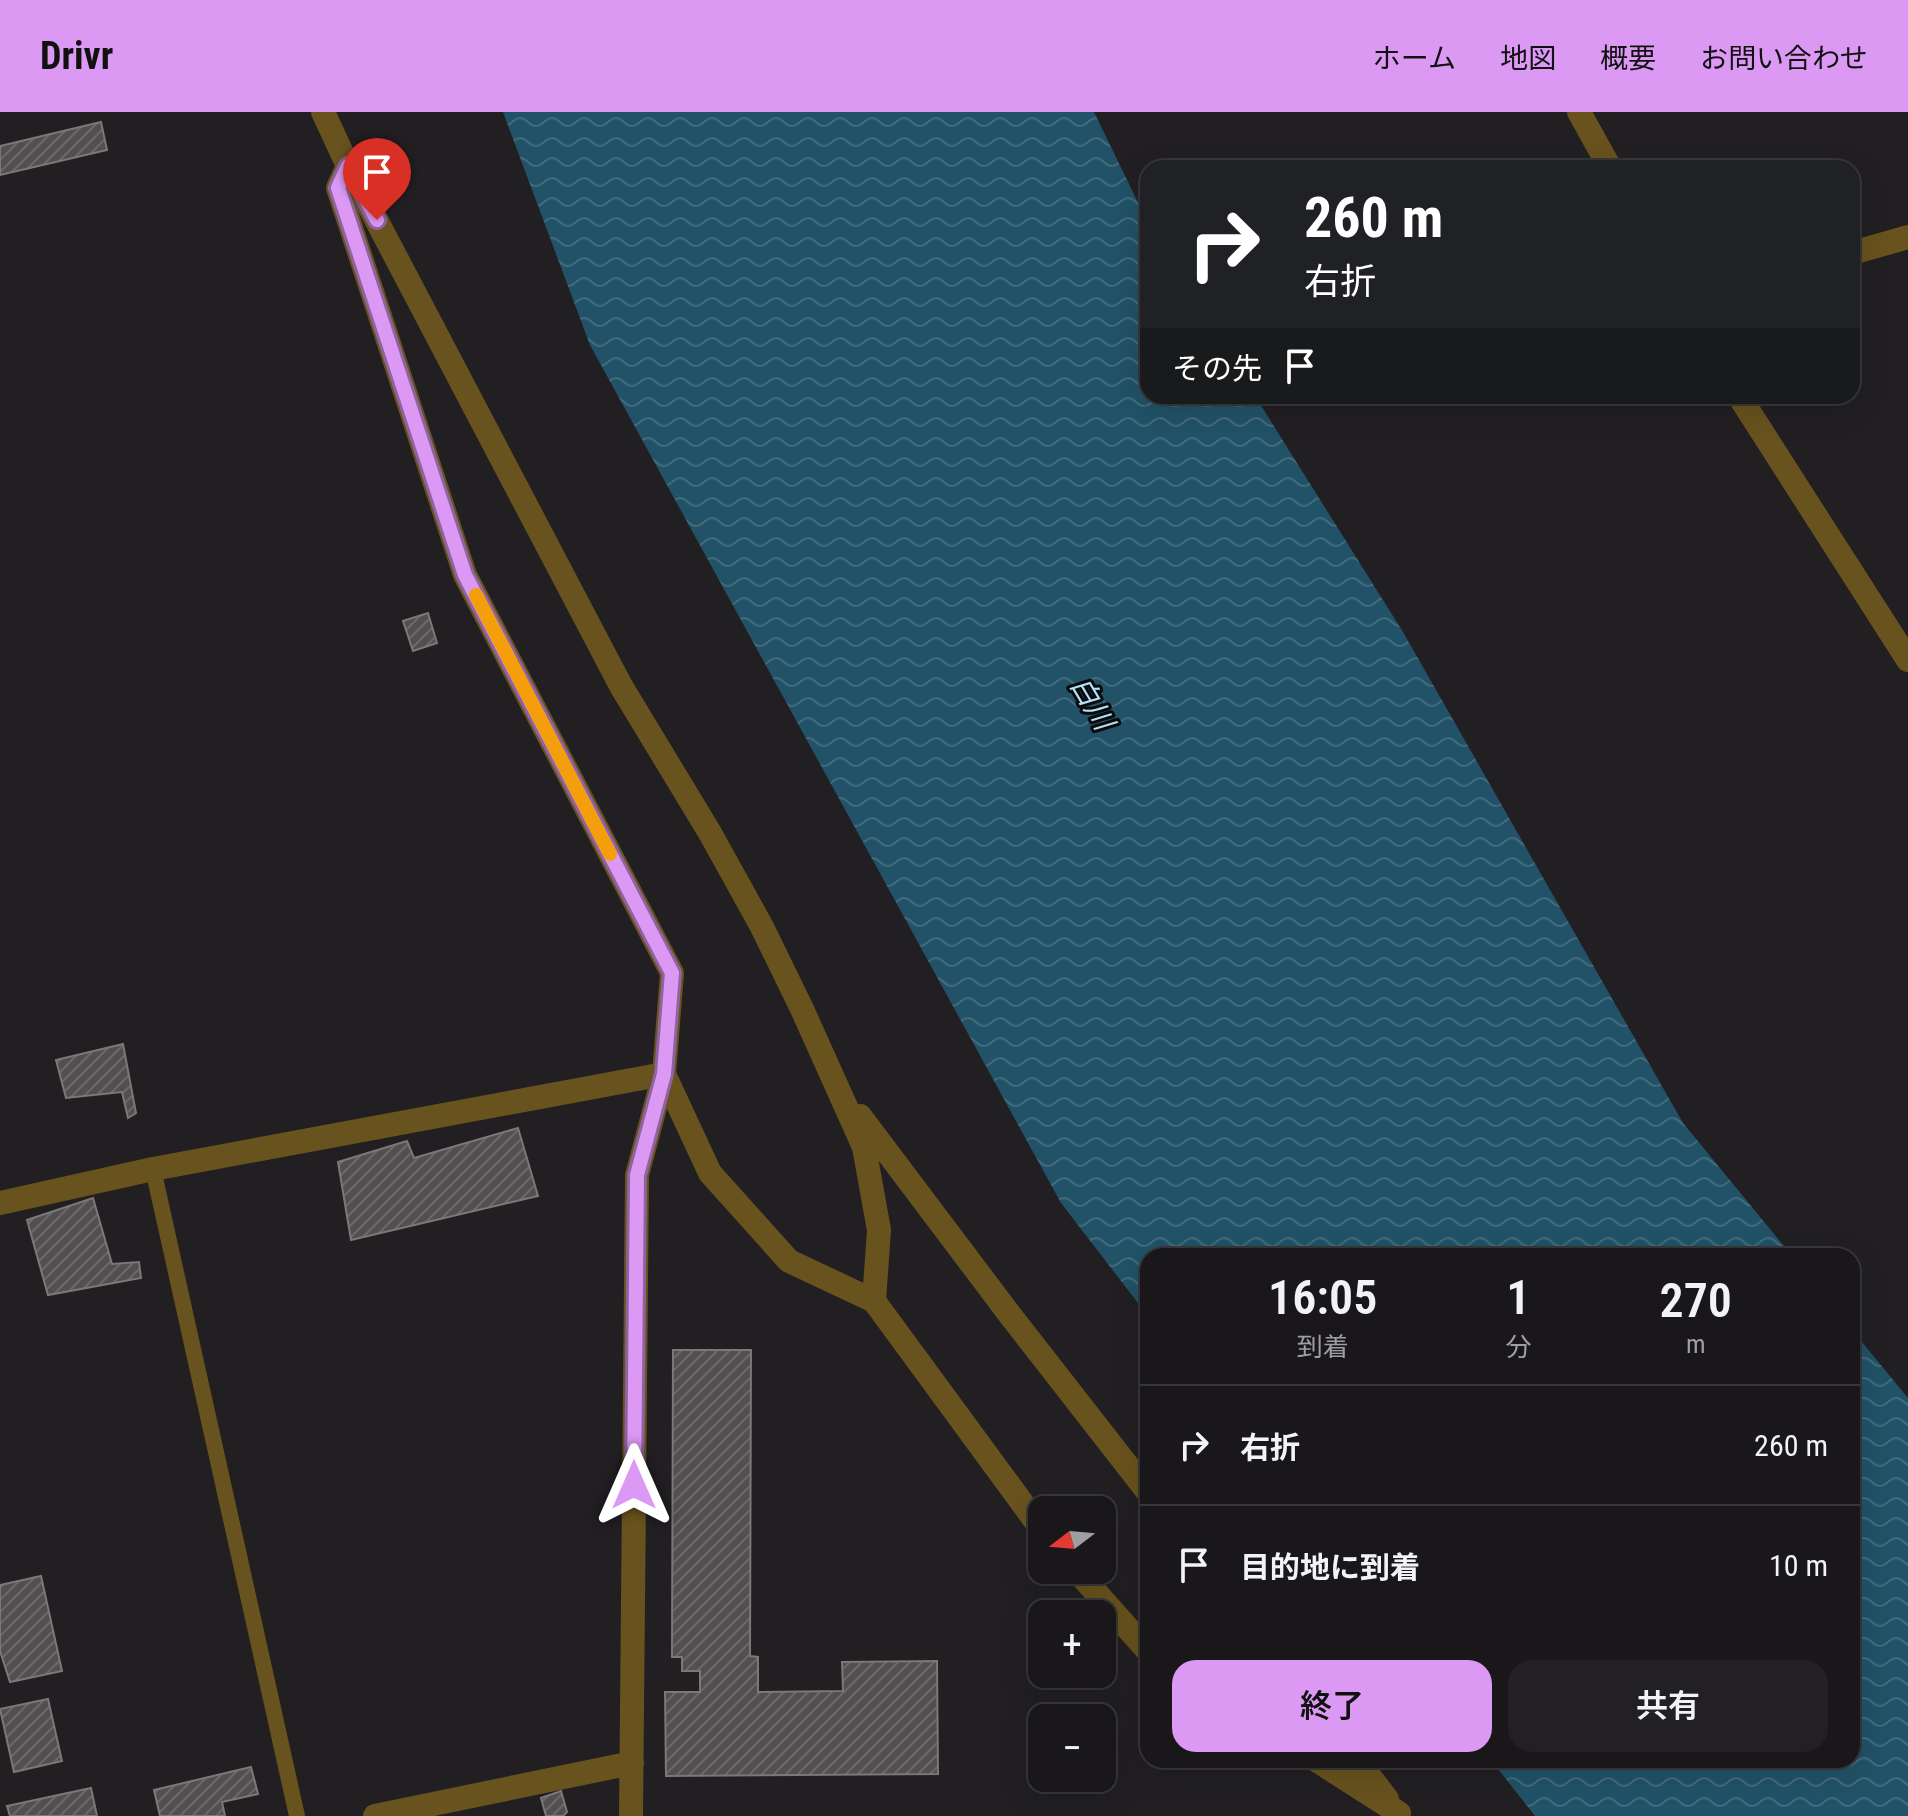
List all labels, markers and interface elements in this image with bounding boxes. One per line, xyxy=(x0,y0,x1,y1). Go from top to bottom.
text: Drivr xyxy=(40,34,113,78)
text: ホーム xyxy=(1373,42,1456,75)
text: 地図 xyxy=(1500,42,1556,75)
text: 概要 xyxy=(1600,42,1656,75)
text: お問い合わせ xyxy=(1700,42,1868,75)
pin xyxy=(343,138,411,220)
icon: arrive xyxy=(355,150,399,194)
text: 260 m xyxy=(1304,185,1443,251)
icon: right xyxy=(1172,192,1276,296)
text: 右折 xyxy=(1304,261,1376,303)
icon: arrive xyxy=(1278,344,1322,388)
text: その先 xyxy=(1172,351,1262,386)
water label: 白川 xyxy=(1063,670,1122,738)
text: 16:05 xyxy=(1268,1269,1377,1326)
text: 1 xyxy=(1506,1269,1530,1326)
text: 270 xyxy=(1660,1272,1732,1329)
text: m xyxy=(1686,1329,1706,1359)
text: 到着 xyxy=(1297,1332,1349,1362)
text: 分 xyxy=(1505,1332,1531,1362)
icon: right xyxy=(1172,1423,1216,1467)
text: 260 m xyxy=(1754,1428,1828,1463)
text: 右折 xyxy=(1240,1430,1300,1465)
position arrow xyxy=(592,1443,676,1527)
north arrow xyxy=(1028,1496,1116,1584)
map controls xyxy=(1028,1496,1116,1792)
icon: arrive xyxy=(1172,1543,1216,1587)
text: 10 m xyxy=(1769,1548,1828,1583)
text: 目的地に到着 xyxy=(1240,1550,1420,1585)
button: + xyxy=(1028,1600,1116,1688)
button: 終了 xyxy=(1172,1660,1492,1752)
button: 共有 xyxy=(1508,1660,1828,1752)
button: − xyxy=(1028,1704,1116,1792)

